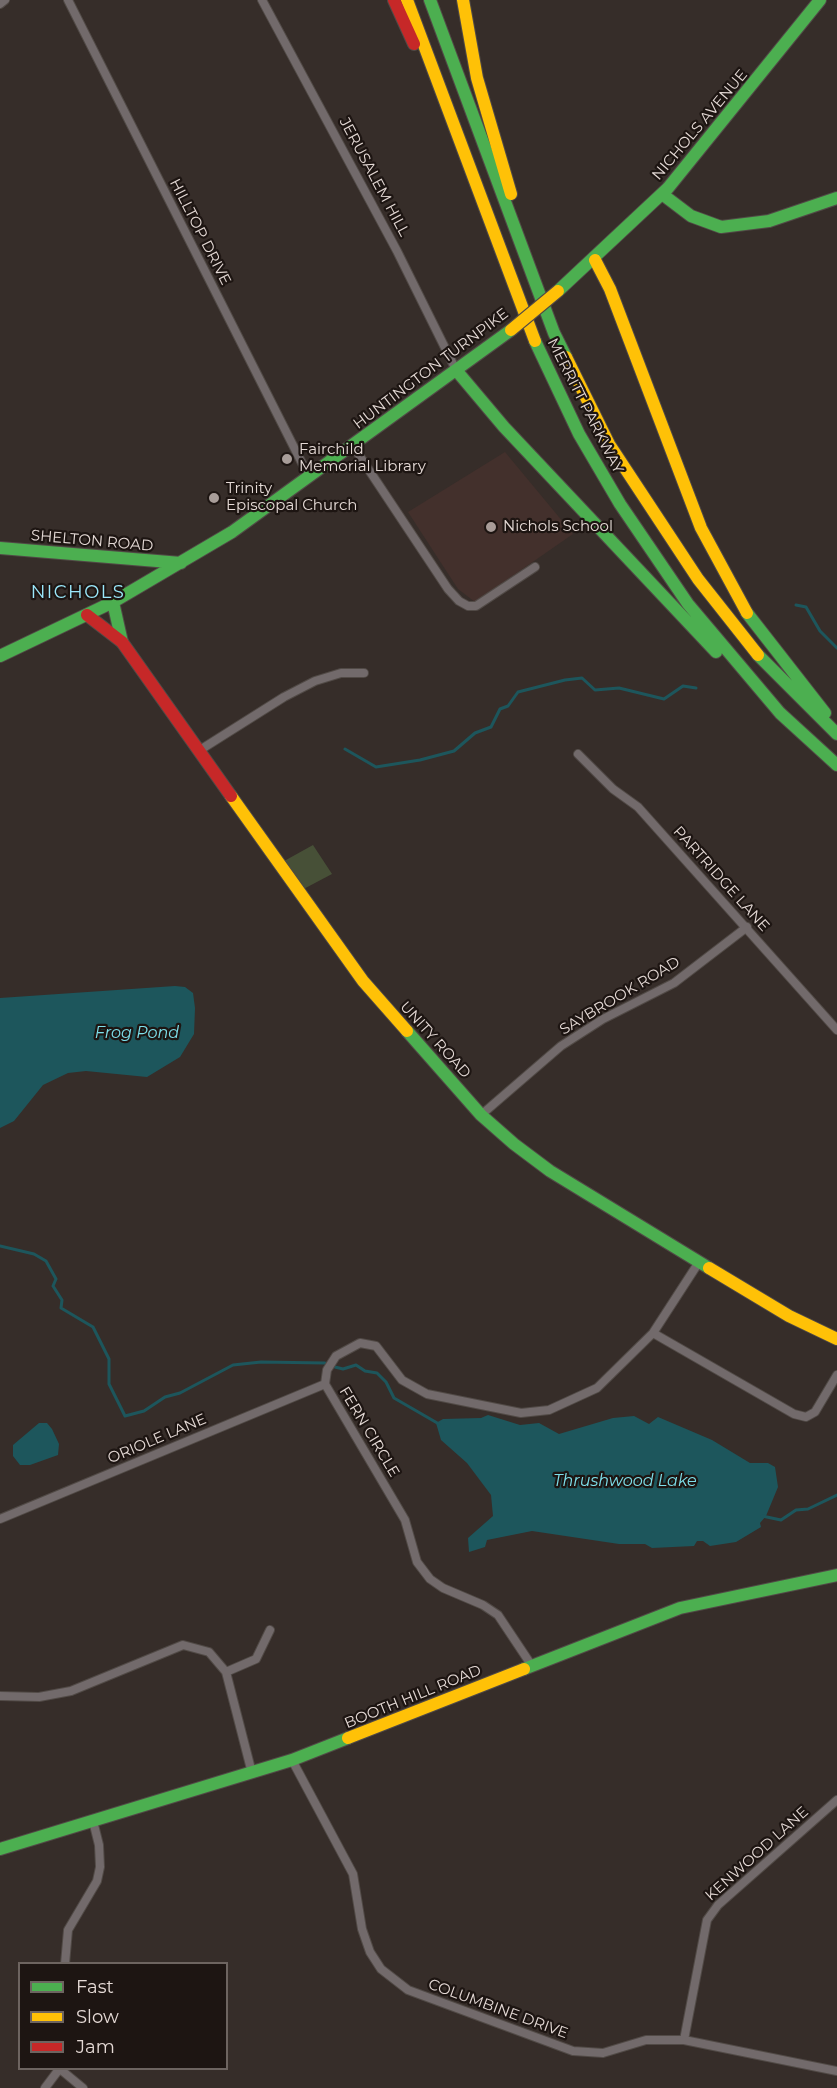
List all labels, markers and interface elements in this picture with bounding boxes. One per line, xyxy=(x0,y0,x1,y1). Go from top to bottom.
street label: NICHOLS AVENUE xyxy=(649,66,751,184)
street label: JERUSALEM HILL xyxy=(335,115,413,239)
street label: HILLTOP DRIVE xyxy=(165,176,235,288)
street label: HUNTINGTON TURNPIKE xyxy=(350,305,512,433)
street label: MERRITT PARKWAY xyxy=(543,335,627,477)
place label: Fairchild Memorial Library xyxy=(299,441,426,476)
marker: Fairchild Memorial Library xyxy=(280,452,294,466)
place label: Trinity Episcopal Church xyxy=(226,480,357,515)
marker: Trinity Episcopal Church xyxy=(207,491,221,505)
place label: Nichols School xyxy=(503,518,613,536)
marker: Nichols School xyxy=(484,520,498,534)
street label: SHELTON ROAD xyxy=(30,527,154,555)
district label: NICHOLS xyxy=(31,582,125,604)
street label: PARTRIDGE LANE xyxy=(669,823,773,935)
street label: SAYBROOK ROAD xyxy=(557,953,683,1039)
street label: UNITY ROAD xyxy=(396,998,474,1082)
water label: Frog Pond xyxy=(95,1023,179,1043)
street label: FERN CIRCLE xyxy=(335,1384,403,1480)
street label: ORIOLE LANE xyxy=(105,1410,209,1468)
water label: Thrushwood Lake xyxy=(553,1471,697,1491)
street label: BOOTH HILL ROAD xyxy=(342,1661,484,1733)
street label: KENWOOD LANE xyxy=(702,1803,812,1905)
legend xyxy=(18,1962,228,2070)
street label: COLUMBINE DRIVE xyxy=(426,1975,570,2043)
text: Fast xyxy=(76,1976,114,1998)
text: Slow xyxy=(76,2006,119,2028)
text: Jam xyxy=(76,2036,115,2058)

